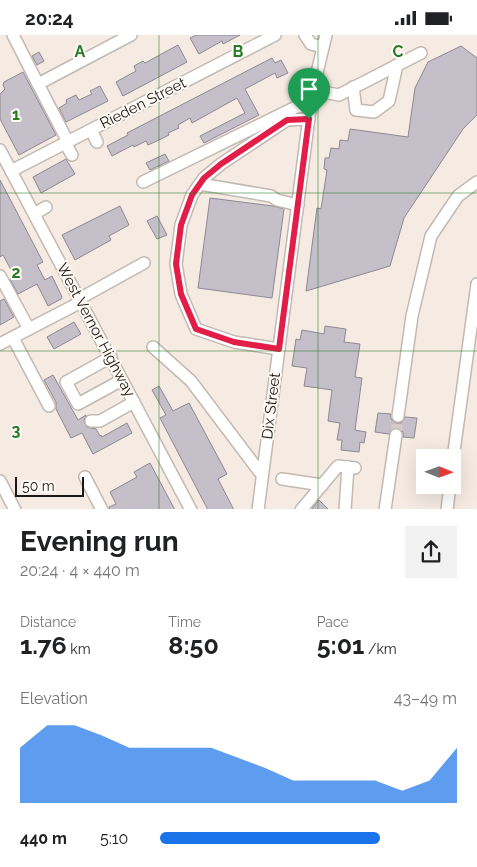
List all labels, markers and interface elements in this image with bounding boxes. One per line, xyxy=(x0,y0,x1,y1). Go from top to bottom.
text: 20:24 xyxy=(25,7,74,29)
text: A xyxy=(75,42,86,61)
text: B xyxy=(233,42,244,61)
text: C xyxy=(393,42,404,61)
pin xyxy=(288,68,330,119)
street label: Rieden Street xyxy=(97,74,189,132)
icon: arrive xyxy=(295,75,323,103)
text: 1 xyxy=(12,105,20,124)
street label: West Vernor Highway xyxy=(53,260,139,400)
text: 2 xyxy=(11,263,21,282)
street label: Dix Street xyxy=(258,372,284,440)
text: 3 xyxy=(12,421,21,440)
north arrow xyxy=(416,449,461,494)
map controls xyxy=(416,449,461,494)
scale bar xyxy=(15,475,84,498)
text: 50 m xyxy=(22,478,55,494)
text: Evening run xyxy=(20,525,179,558)
button: share xyxy=(405,526,457,578)
text: 20:24 · 4 × 440 m xyxy=(20,561,140,580)
text: Distance xyxy=(20,614,76,630)
text: Time xyxy=(168,614,201,630)
text: Pace xyxy=(317,614,349,630)
text: 1.76 xyxy=(20,630,67,660)
text: 8:50 xyxy=(168,630,219,660)
text: 5:01 xyxy=(317,630,364,660)
text: km xyxy=(67,641,91,657)
text: /km xyxy=(364,641,397,657)
text: Elevation xyxy=(20,689,88,708)
text: 43–49 m xyxy=(394,689,457,708)
text: 440 m xyxy=(20,829,67,848)
text: 5:10 xyxy=(100,829,128,848)

